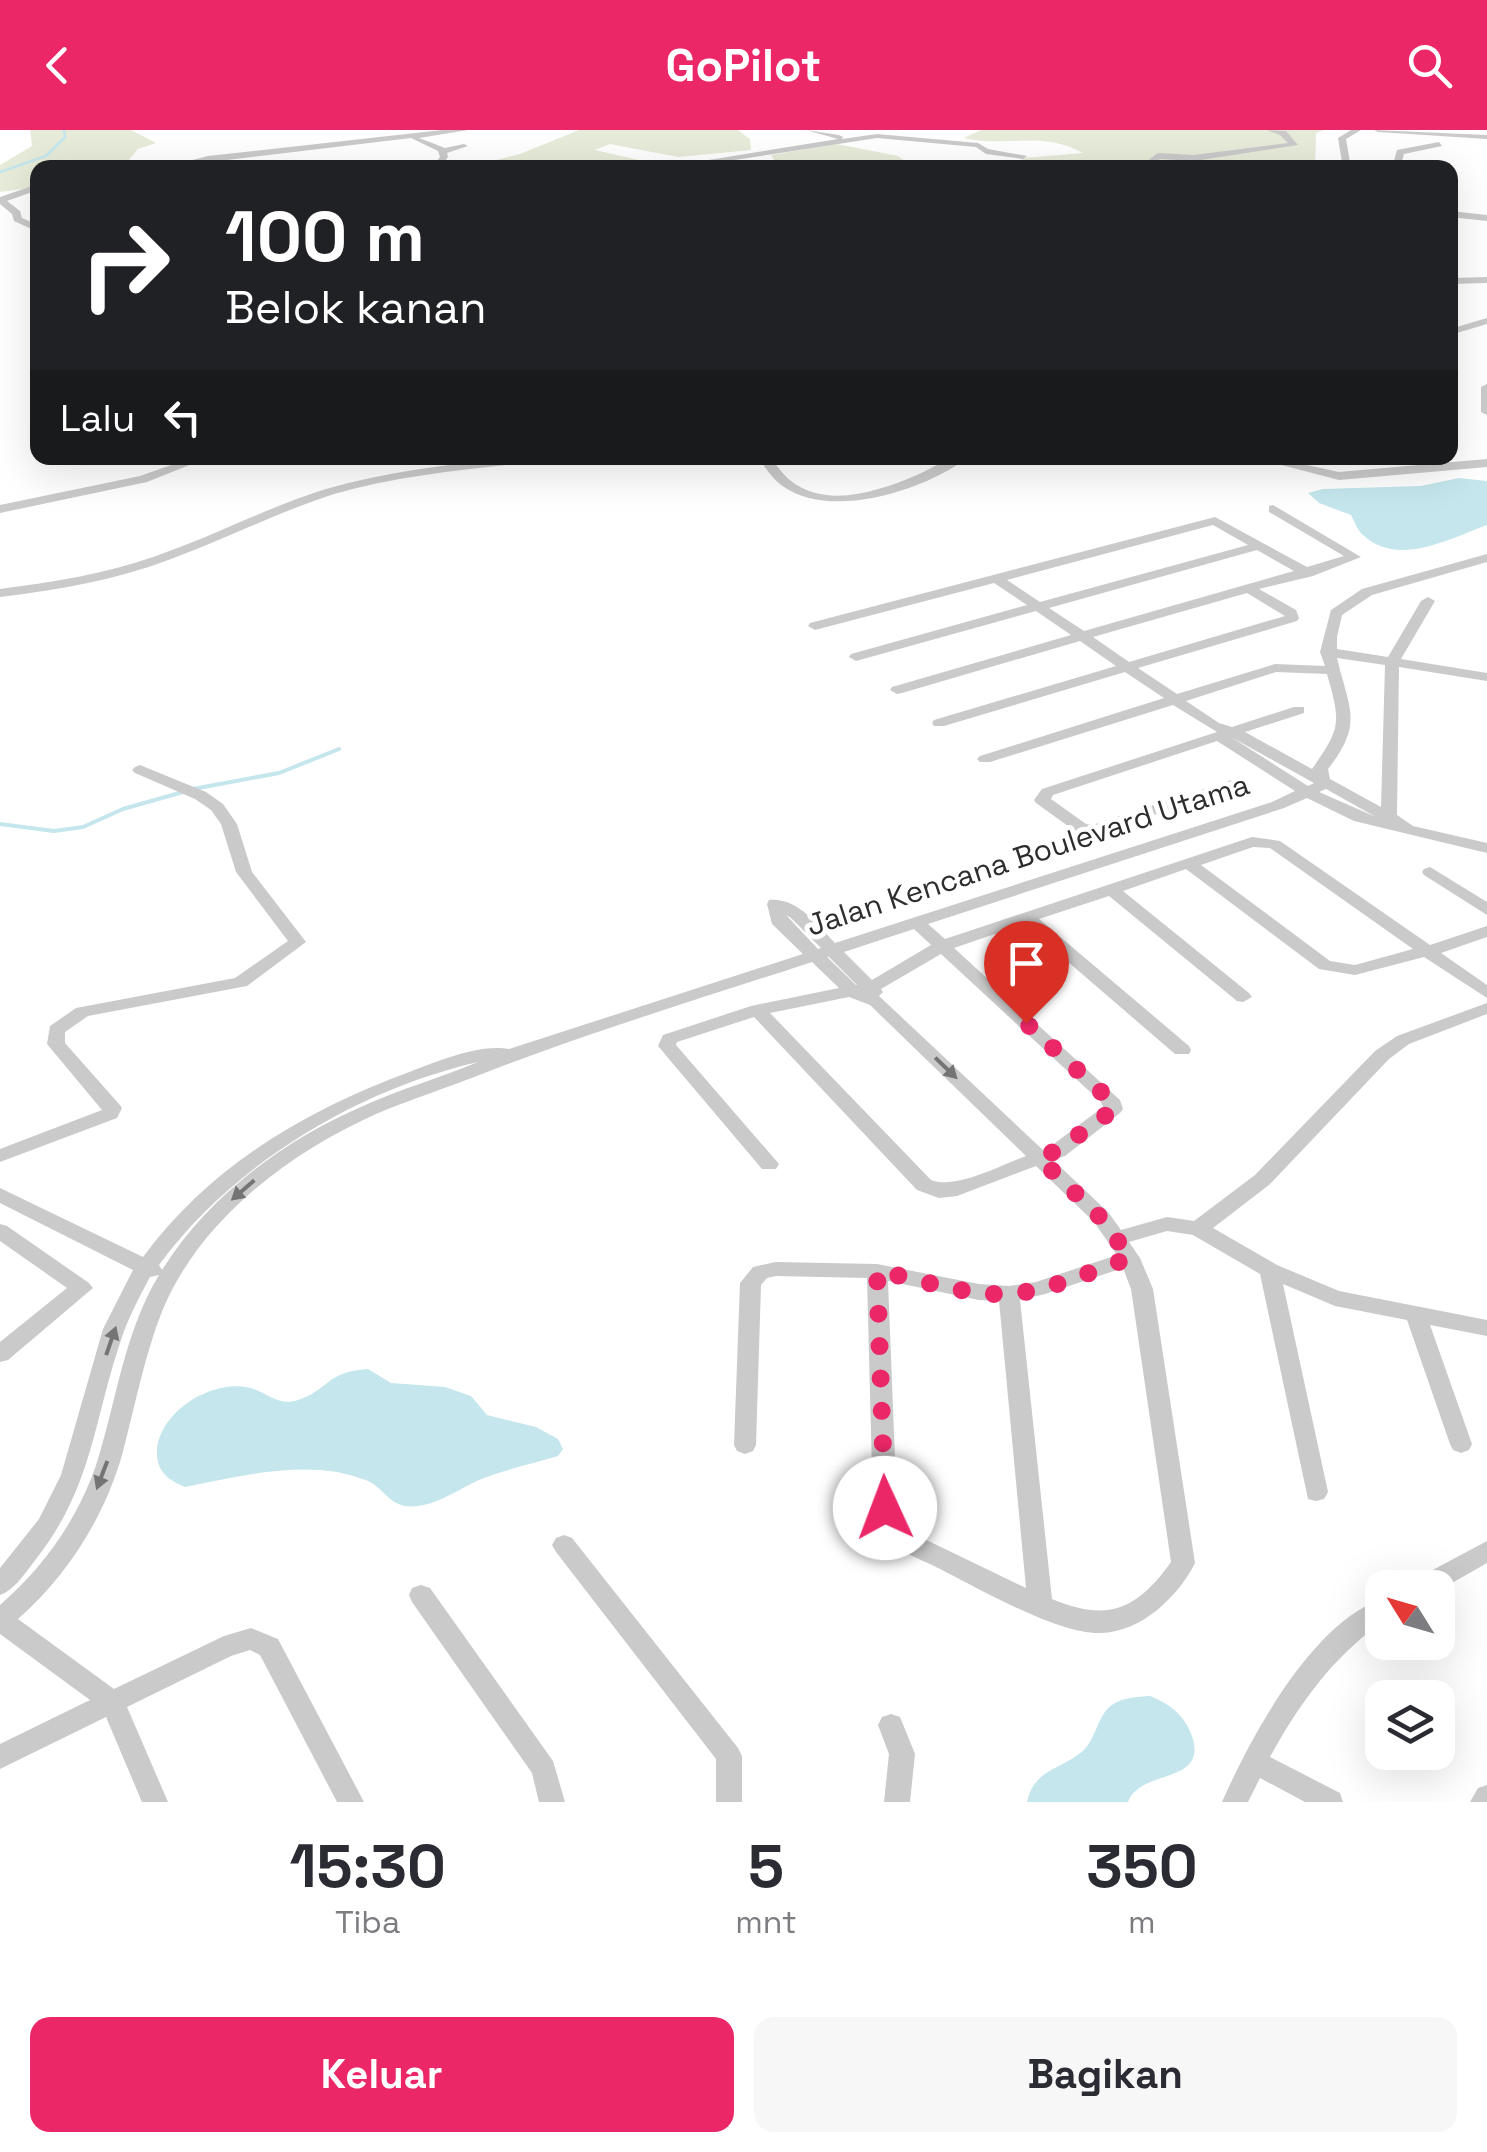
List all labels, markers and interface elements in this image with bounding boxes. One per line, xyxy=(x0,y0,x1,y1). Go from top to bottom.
text: GoPilot xyxy=(666,37,821,94)
icon: back xyxy=(30,38,85,93)
icon: search xyxy=(1402,38,1457,93)
text: 100 m xyxy=(225,192,425,281)
icon: right xyxy=(60,200,190,330)
text: Belok kanan xyxy=(225,279,487,336)
icon: left xyxy=(155,390,210,445)
text: Lalu xyxy=(60,394,135,442)
street label: Jalan Kencana Boulevard Utama xyxy=(801,764,1254,945)
pin xyxy=(984,921,1069,1024)
icon: arrive xyxy=(999,936,1054,991)
one-way arrow xyxy=(934,1057,958,1080)
one-way arrow xyxy=(231,1179,256,1201)
one-way arrow xyxy=(104,1326,119,1356)
position arrow xyxy=(833,1456,937,1560)
one-way arrow xyxy=(94,1461,110,1491)
north arrow xyxy=(1365,1570,1455,1660)
map controls xyxy=(1365,1570,1455,1770)
button: layers xyxy=(1365,1680,1455,1770)
text: 15:30 xyxy=(289,1828,446,1905)
text: 5 xyxy=(748,1828,784,1905)
text: 350 xyxy=(1086,1828,1198,1905)
text: Tiba xyxy=(335,1902,400,1942)
text: mnt xyxy=(735,1902,797,1942)
text: m xyxy=(1128,1902,1156,1942)
button: Keluar xyxy=(30,2017,734,2132)
button: Bagikan xyxy=(754,2017,1457,2132)

